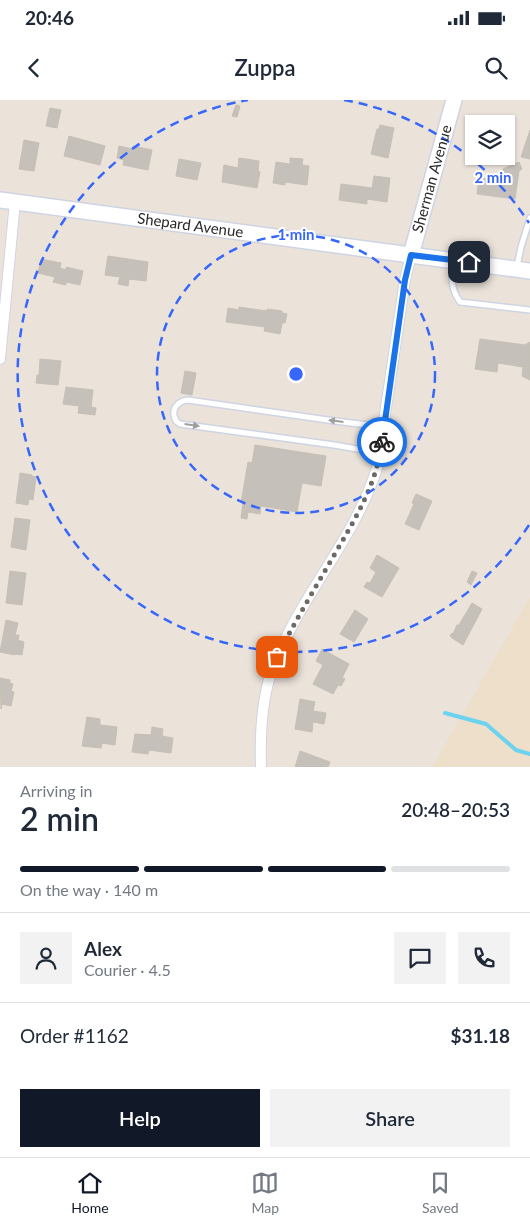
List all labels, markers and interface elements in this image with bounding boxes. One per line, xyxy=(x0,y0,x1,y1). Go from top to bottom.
text: 20:46 xyxy=(25,6,74,29)
icon: back xyxy=(20,54,48,82)
text: Zuppa xyxy=(234,54,296,81)
icon: search xyxy=(482,54,510,82)
map controls xyxy=(465,115,515,165)
button: layers xyxy=(465,115,515,165)
street label: Sherman Avenue xyxy=(408,123,455,234)
text: 2 min xyxy=(474,168,512,186)
street label: Shepard Avenue xyxy=(136,208,245,241)
text: 1 min xyxy=(277,225,315,243)
pin xyxy=(448,241,490,283)
icon: home xyxy=(455,248,483,276)
centre of rings xyxy=(287,365,305,383)
one-way arrow xyxy=(328,417,344,425)
courier xyxy=(357,417,407,467)
one-way arrow xyxy=(185,422,201,430)
icon: bike xyxy=(368,428,396,456)
pin xyxy=(256,636,298,678)
icon: bag xyxy=(263,643,291,671)
text: Arriving in xyxy=(20,781,93,800)
text: 20:48–20:53 xyxy=(401,798,510,821)
text: 2 min xyxy=(20,799,99,838)
text: On the way · 140 m xyxy=(20,880,158,899)
button: person xyxy=(20,932,72,984)
button: chat xyxy=(394,932,446,984)
button: phone xyxy=(458,932,510,984)
text: Alex xyxy=(84,937,122,960)
text: Courier · 4.5 xyxy=(84,960,171,979)
text: Order #1162 xyxy=(20,1024,129,1047)
text: $31.18 xyxy=(450,1024,510,1047)
button: Help xyxy=(20,1089,260,1147)
button: Share xyxy=(270,1089,510,1147)
tab: Home xyxy=(71,1169,109,1216)
tab: Map xyxy=(251,1169,279,1216)
tab: Saved xyxy=(422,1169,459,1216)

